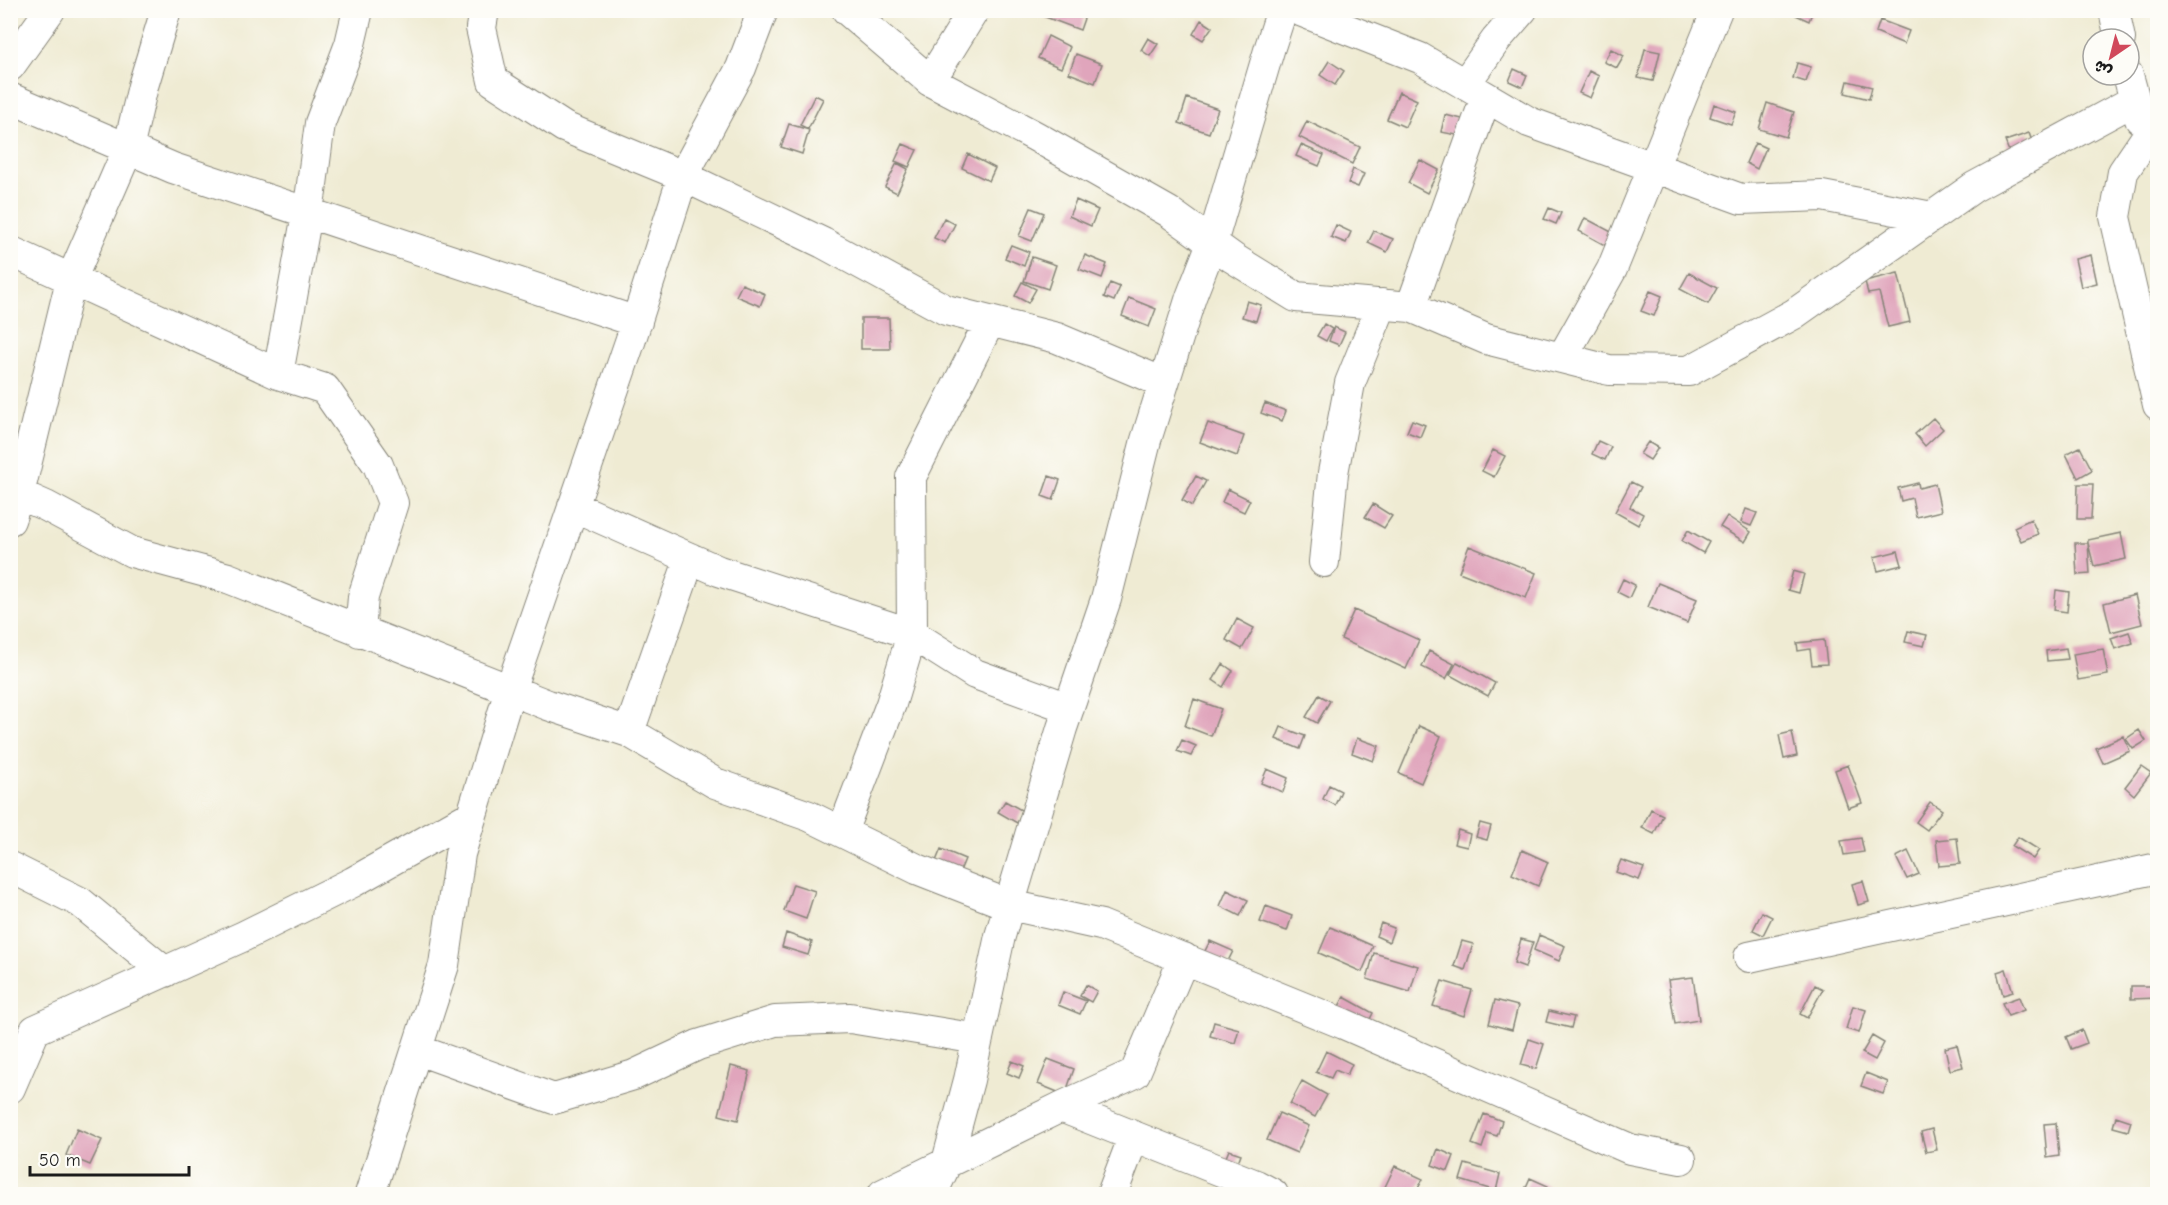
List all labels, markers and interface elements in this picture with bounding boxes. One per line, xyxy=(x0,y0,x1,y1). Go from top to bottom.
north arrow xyxy=(2081,27,2141,87)
text: ش xyxy=(2091,56,2115,81)
scale bar xyxy=(30,1139,189,1177)
text: 50 m xyxy=(39,1150,81,1171)

